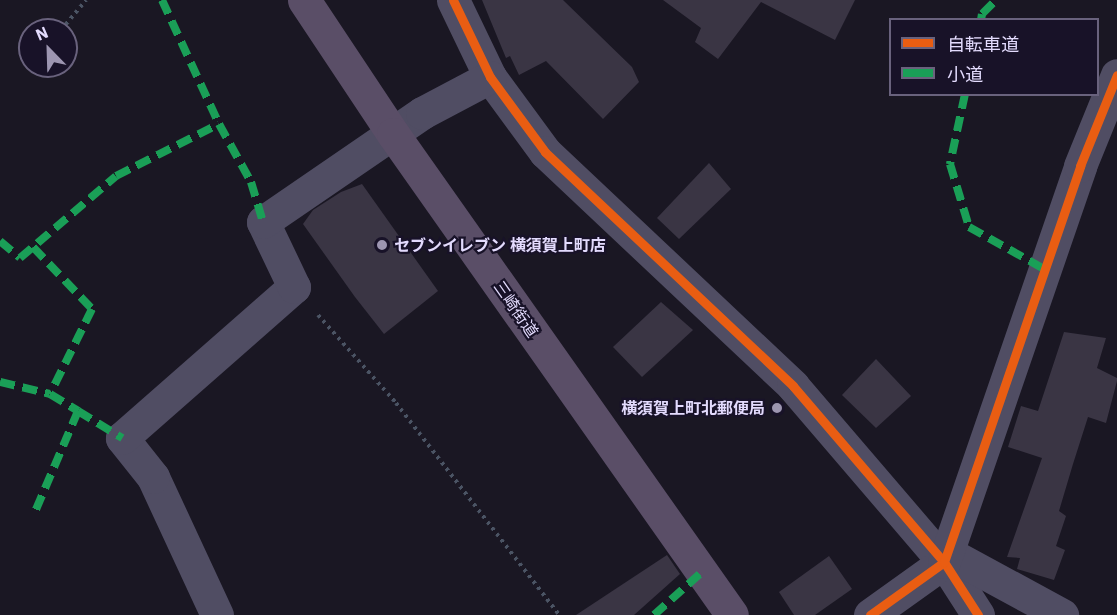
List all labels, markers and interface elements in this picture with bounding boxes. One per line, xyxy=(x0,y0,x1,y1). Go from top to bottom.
north arrow xyxy=(18,18,78,78)
legend xyxy=(889,18,1099,96)
text: N xyxy=(33,22,51,45)
text: 自転車道 xyxy=(947,33,1019,56)
text: 小道 xyxy=(947,63,983,86)
place label: セブンイレブン 横須賀上町店 xyxy=(394,235,606,255)
marker: セブンイレブン 横須賀上町店 xyxy=(375,238,389,252)
street label: 三崎街道 xyxy=(490,277,542,341)
place label: 横須賀上町北郵便局 xyxy=(621,398,765,418)
marker: 横須賀上町北郵便局 xyxy=(770,401,784,415)

